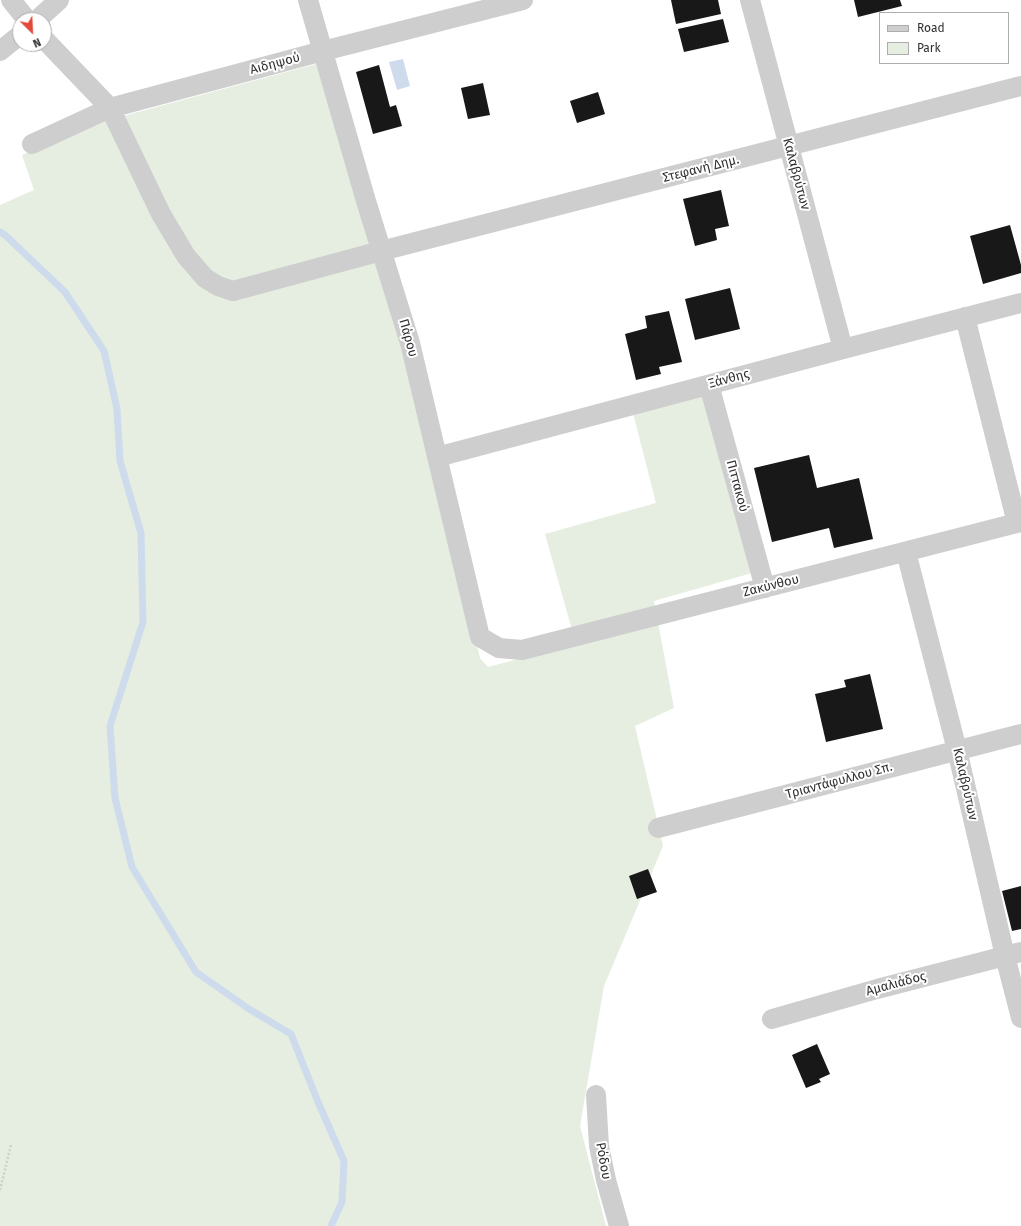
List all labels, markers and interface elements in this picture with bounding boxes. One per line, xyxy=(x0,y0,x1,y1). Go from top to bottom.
north arrow xyxy=(12,12,52,52)
legend xyxy=(879,12,1009,64)
text: Road xyxy=(917,21,945,35)
text: N xyxy=(31,35,43,50)
text: Park xyxy=(917,41,941,55)
street label: Αιδηψού xyxy=(248,50,302,78)
street label: Καλαβρύτων xyxy=(779,136,813,212)
street label: Στεφανή Δημ. xyxy=(661,152,741,186)
street label: Πάρου xyxy=(395,317,421,359)
street label: Ξάνθης xyxy=(707,366,751,392)
street label: Πιττακού xyxy=(723,458,751,514)
street label: Ζακύνθου xyxy=(741,572,801,600)
street label: Καλαβρύτων xyxy=(949,746,981,822)
street label: Τριαντάφυλλου Σπ. xyxy=(784,759,894,803)
street label: Αμαλιάδος xyxy=(864,969,928,999)
street label: Ρόδου xyxy=(592,1141,614,1181)

